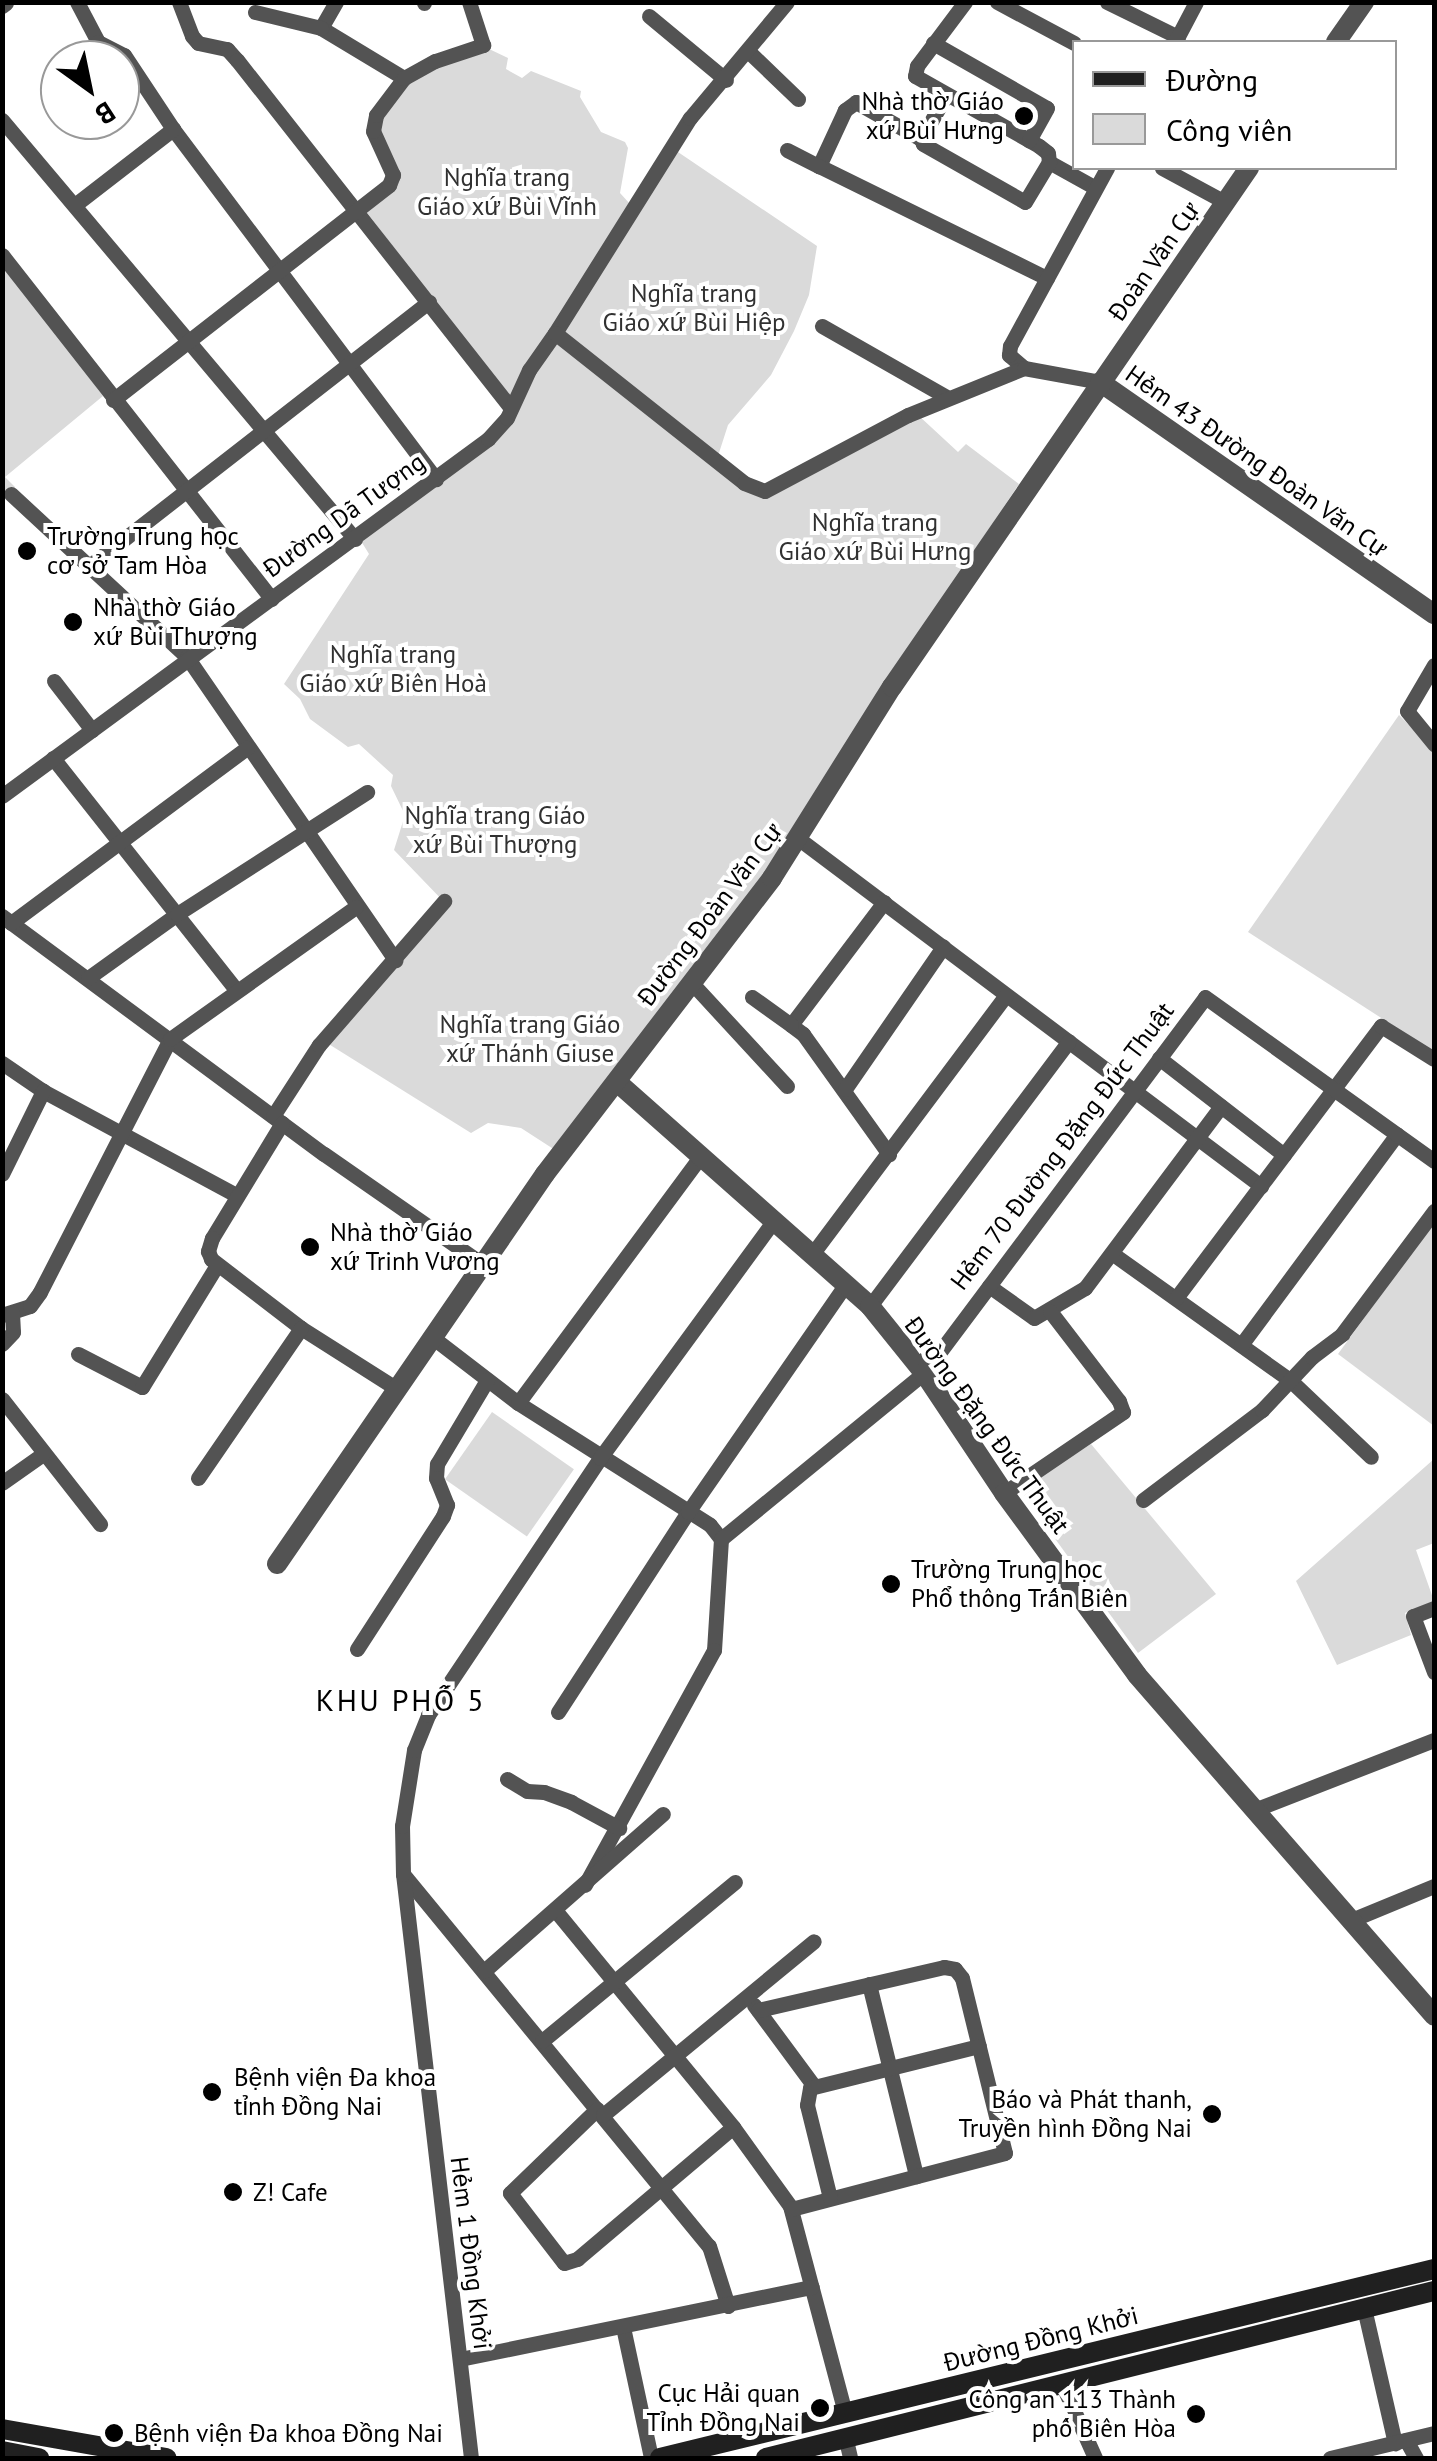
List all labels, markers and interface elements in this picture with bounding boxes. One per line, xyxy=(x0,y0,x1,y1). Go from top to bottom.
north arrow xyxy=(40,40,140,140)
legend xyxy=(1072,40,1397,170)
text: Đường xyxy=(1166,60,1258,99)
place label: Nhà thờ Giáo xứ Bùi Hưng xyxy=(861,87,1004,146)
text: B xyxy=(89,94,123,134)
marker: Nhà thờ Giáo xứ Bùi Hưng xyxy=(1013,105,1035,127)
text: Công viên xyxy=(1166,110,1292,149)
park label: Nghĩa trang Giáo xứ Bùi Vĩnh xyxy=(417,163,597,222)
street label: Đoàn Văn Cự xyxy=(1102,195,1206,327)
park label: Nghĩa trang Giáo xứ Bùi Hiệp xyxy=(602,279,786,338)
street label: Hẻm 43 Đường Đoàn Văn Cự xyxy=(1120,359,1394,563)
street label: Đường Dã Tượng xyxy=(257,446,431,584)
park label: Nghĩa trang Giáo xứ Bùi Hưng xyxy=(779,508,971,567)
place label: Trường Trung học cơ sở Tam Hòa xyxy=(47,522,240,581)
marker: Trường Trung học cơ sở Tam Hòa xyxy=(16,540,38,562)
place label: Nhà thờ Giáo xứ Bùi Thượng xyxy=(93,593,259,652)
marker: Nhà thờ Giáo xứ Bùi Thượng xyxy=(62,611,84,633)
park label: Nghĩa trang Giáo xứ Biên Hoà xyxy=(299,640,487,699)
park label: Nghĩa trang Giáo xứ Bùi Thượng xyxy=(405,801,585,860)
street label: Đường Đoàn Văn Cự xyxy=(631,816,789,1012)
street label: Hẻm 70 Đường Đặng Đức Thuật xyxy=(944,996,1180,1296)
park label: Nghĩa trang Giáo xứ Thánh Giuse xyxy=(440,1010,620,1069)
place label: Nhà thờ Giáo xứ Trinh Vương xyxy=(330,1218,501,1277)
marker: Nhà thờ Giáo xứ Trinh Vương xyxy=(299,1236,321,1258)
street label: Đường Đặng Đức Thuật xyxy=(898,1310,1076,1540)
place label: Trường Trung học Phổ thông Trấn Biên xyxy=(911,1555,1129,1614)
marker: Trường Trung học Phổ thông Trấn Biên xyxy=(880,1573,902,1595)
district label: KHU PHỐ 5 xyxy=(316,1682,486,1718)
place label: Bệnh viện Đa khoa tỉnh Đồng Nai xyxy=(234,2063,437,2122)
marker: Bệnh viện Đa khoa tỉnh Đồng Nai xyxy=(199,2079,225,2105)
place label: Báo và Phát thanh, Truyền hình Đồng Nai xyxy=(958,2085,1192,2144)
marker: Báo và Phát thanh, Truyền hình Đồng Nai xyxy=(1201,2103,1223,2125)
street label: Hẻm 1 Đồng Khởi xyxy=(444,2155,498,2351)
place label: Z! Cafe xyxy=(253,2177,328,2207)
marker: Z! Cafe xyxy=(222,2181,244,2203)
street label: Đường Đồng Khởi xyxy=(941,2300,1141,2378)
place label: Cục Hải quan Tỉnh Đồng Nai xyxy=(646,2379,800,2438)
place label: Công an 113 Thành phố Biên Hòa xyxy=(968,2385,1176,2444)
marker: Cục Hải quan Tỉnh Đồng Nai xyxy=(809,2397,831,2419)
marker: Công an 113 Thành phố Biên Hòa xyxy=(1185,2403,1207,2425)
place label: Bệnh viện Đa khoa Đồng Nai xyxy=(134,2418,443,2448)
marker: Bệnh viện Đa khoa Đồng Nai xyxy=(103,2422,125,2444)

